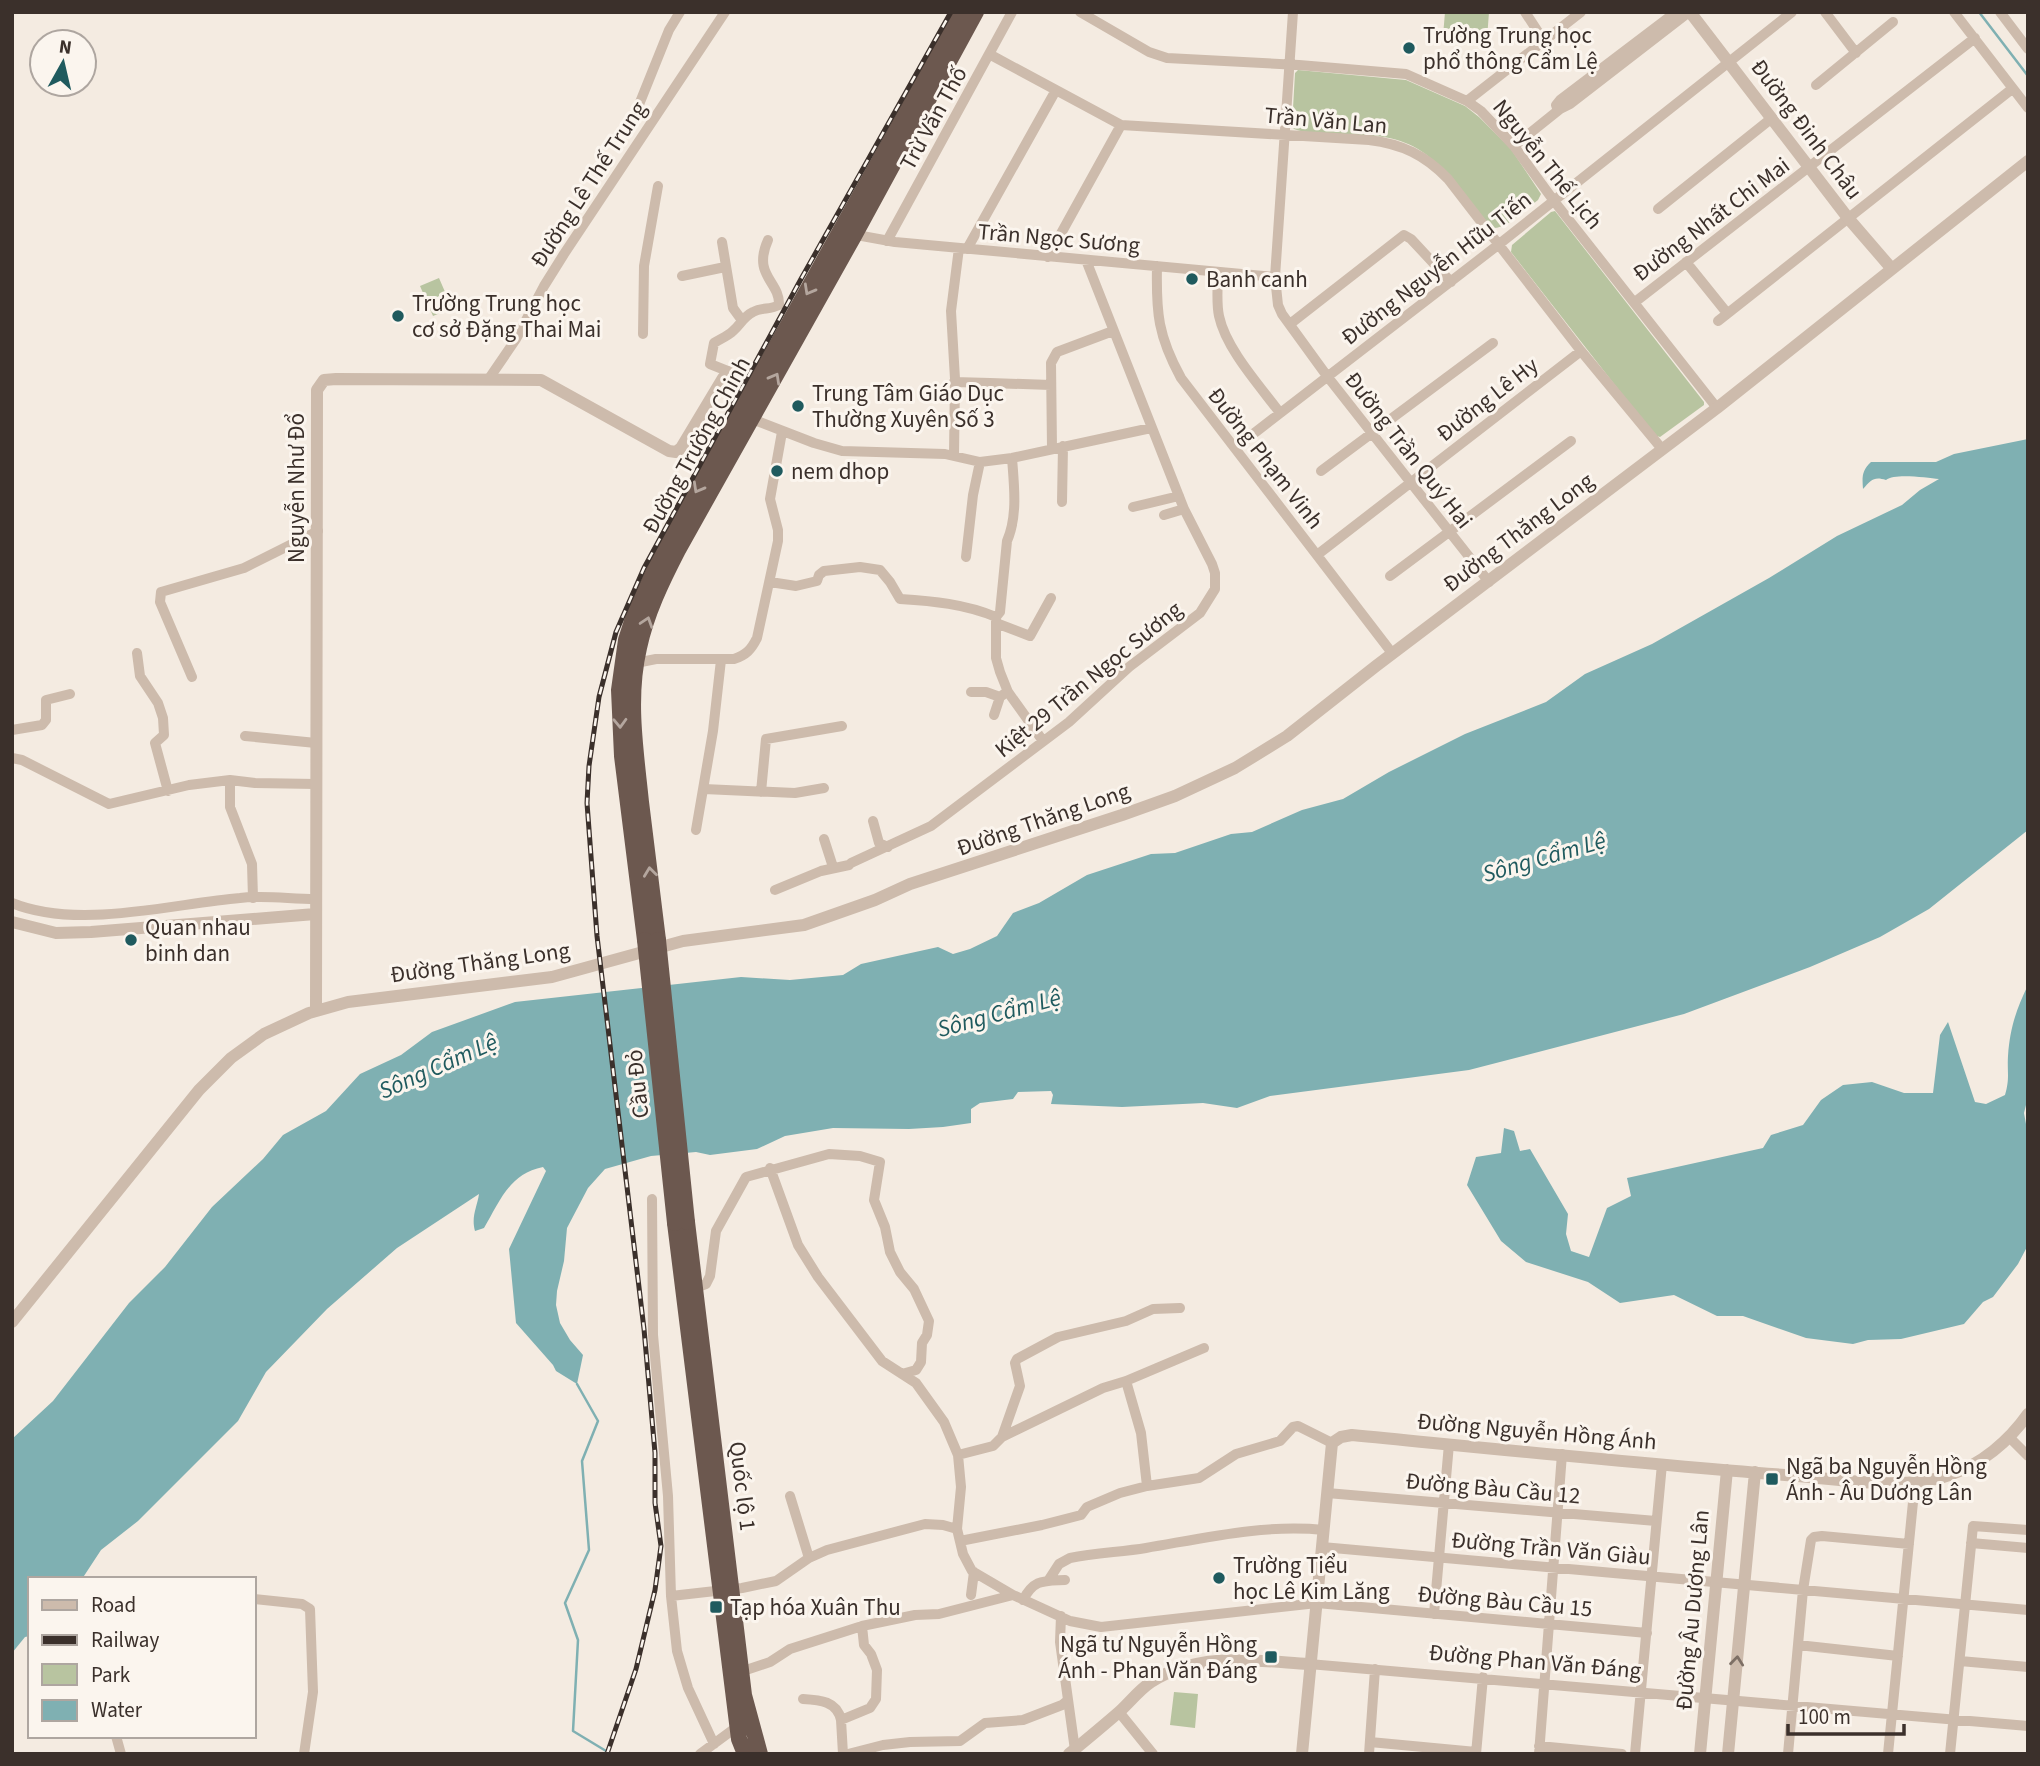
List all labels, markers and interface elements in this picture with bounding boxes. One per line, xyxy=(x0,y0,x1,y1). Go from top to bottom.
place label: Trường Trung học phổ thông Cẩm Lệ xyxy=(1423,19,1598,78)
north arrow xyxy=(28,28,98,98)
text: N xyxy=(57,33,73,62)
marker: Trường Trung học phổ thông Cẩm Lệ xyxy=(1401,40,1417,56)
street label: Đường Đinh Châu xyxy=(1743,52,1870,206)
street label: Trừ Văn Thố xyxy=(891,60,975,176)
street label: Nguyễn Thế Lịch xyxy=(1485,92,1610,236)
street label: Đường Lê Thế Trung xyxy=(522,94,655,274)
street label: Trần Văn Lan xyxy=(1263,99,1389,142)
street label: Đường Nhất Chi Mai xyxy=(1626,149,1797,290)
street label: Đường Nguyễn Hữu Tiến xyxy=(1334,184,1538,353)
street label: Trần Ngọc Sương xyxy=(977,215,1142,262)
place label: Banh canh xyxy=(1206,263,1308,296)
marker: Banh canh xyxy=(1184,271,1200,287)
one-way arrow xyxy=(804,282,817,295)
place label: Trường Trung học cơ sở Đặng Thai Mai xyxy=(412,287,601,346)
marker: Trường Trung học cơ sở Đặng Thai Mai xyxy=(390,308,406,324)
street label: Đường Lê Hy xyxy=(1429,349,1545,450)
street label: Đường Trường Chinh xyxy=(634,351,759,540)
street label: Đường Trần Quý Hai xyxy=(1337,365,1480,536)
one-way arrow xyxy=(767,373,780,385)
place label: Trung Tâm Giáo Dục Thường Xuyên Số 3 xyxy=(812,377,1004,436)
street label: Đường Phạm Vinh xyxy=(1200,380,1331,536)
marker: Trung Tâm Giáo Dục Thường Xuyên Số 3 xyxy=(790,398,806,414)
street label: Nguyễn Như Đổ xyxy=(280,413,313,563)
place label: nem dhop xyxy=(791,455,889,488)
marker: nem dhop xyxy=(769,463,785,479)
street label: Đường Thăng Long xyxy=(1436,464,1601,600)
one-way arrow xyxy=(693,481,706,493)
street label: Kiệt 29 Trần Ngọc Sương xyxy=(988,593,1189,765)
one-way arrow xyxy=(638,617,653,629)
one-way arrow xyxy=(613,718,628,729)
street label: Đường Thăng Long xyxy=(952,774,1135,865)
water label: Sông Cẩm Lệ xyxy=(1478,823,1610,892)
one-way arrow xyxy=(642,866,657,878)
place label: Quan nhau binh dan xyxy=(145,911,251,970)
marker: Quan nhau binh dan xyxy=(123,932,139,948)
street label: Đường Thăng Long xyxy=(388,933,572,991)
water label: Sông Cẩm Lệ xyxy=(933,980,1065,1047)
water label: Sông Cẩm Lệ xyxy=(373,1024,504,1108)
street label: Cầu Đỏ xyxy=(617,1048,658,1120)
street label: Đường Nguyễn Hồng Ánh xyxy=(1416,1405,1658,1458)
street label: Quốc lộ 1 xyxy=(721,1440,764,1533)
place label: Ngã ba Nguyễn Hồng Ánh - Âu Dương Lân xyxy=(1786,1450,1987,1509)
street label: Đường Bàu Cầu 12 xyxy=(1404,1464,1582,1513)
marker: Ngã ba Nguyễn Hồng Ánh - Âu Dương Lân xyxy=(1764,1471,1780,1487)
street label: Đường Âu Dương Lân xyxy=(1667,1508,1718,1712)
street label: Đường Trần Văn Giàu xyxy=(1450,1523,1652,1574)
place label: Trường Tiểu học Lê Kim Lăng xyxy=(1233,1549,1390,1608)
marker: Trường Tiểu học Lê Kim Lăng xyxy=(1211,1570,1227,1586)
legend xyxy=(28,1577,256,1738)
street label: Đường Bàu Cầu 15 xyxy=(1416,1577,1594,1626)
text: Road xyxy=(91,1590,136,1620)
place label: Tạp hóa Xuân Thu xyxy=(730,1591,901,1624)
marker: Tạp hóa Xuân Thu xyxy=(708,1599,724,1615)
text: Railway xyxy=(91,1625,159,1655)
place label: Ngã tư Nguyễn Hồng Ánh - Phan Văn Đáng xyxy=(1058,1628,1257,1687)
street label: Đường Phan Văn Đáng xyxy=(1427,1636,1643,1687)
marker: Ngã tư Nguyễn Hồng Ánh - Phan Văn Đáng xyxy=(1263,1649,1279,1665)
one-way arrow xyxy=(1729,1656,1744,1667)
text: Park xyxy=(91,1660,131,1690)
scale bar xyxy=(1788,1692,1904,1736)
text: Water xyxy=(91,1695,143,1725)
text: 100 m xyxy=(1798,1702,1851,1732)

